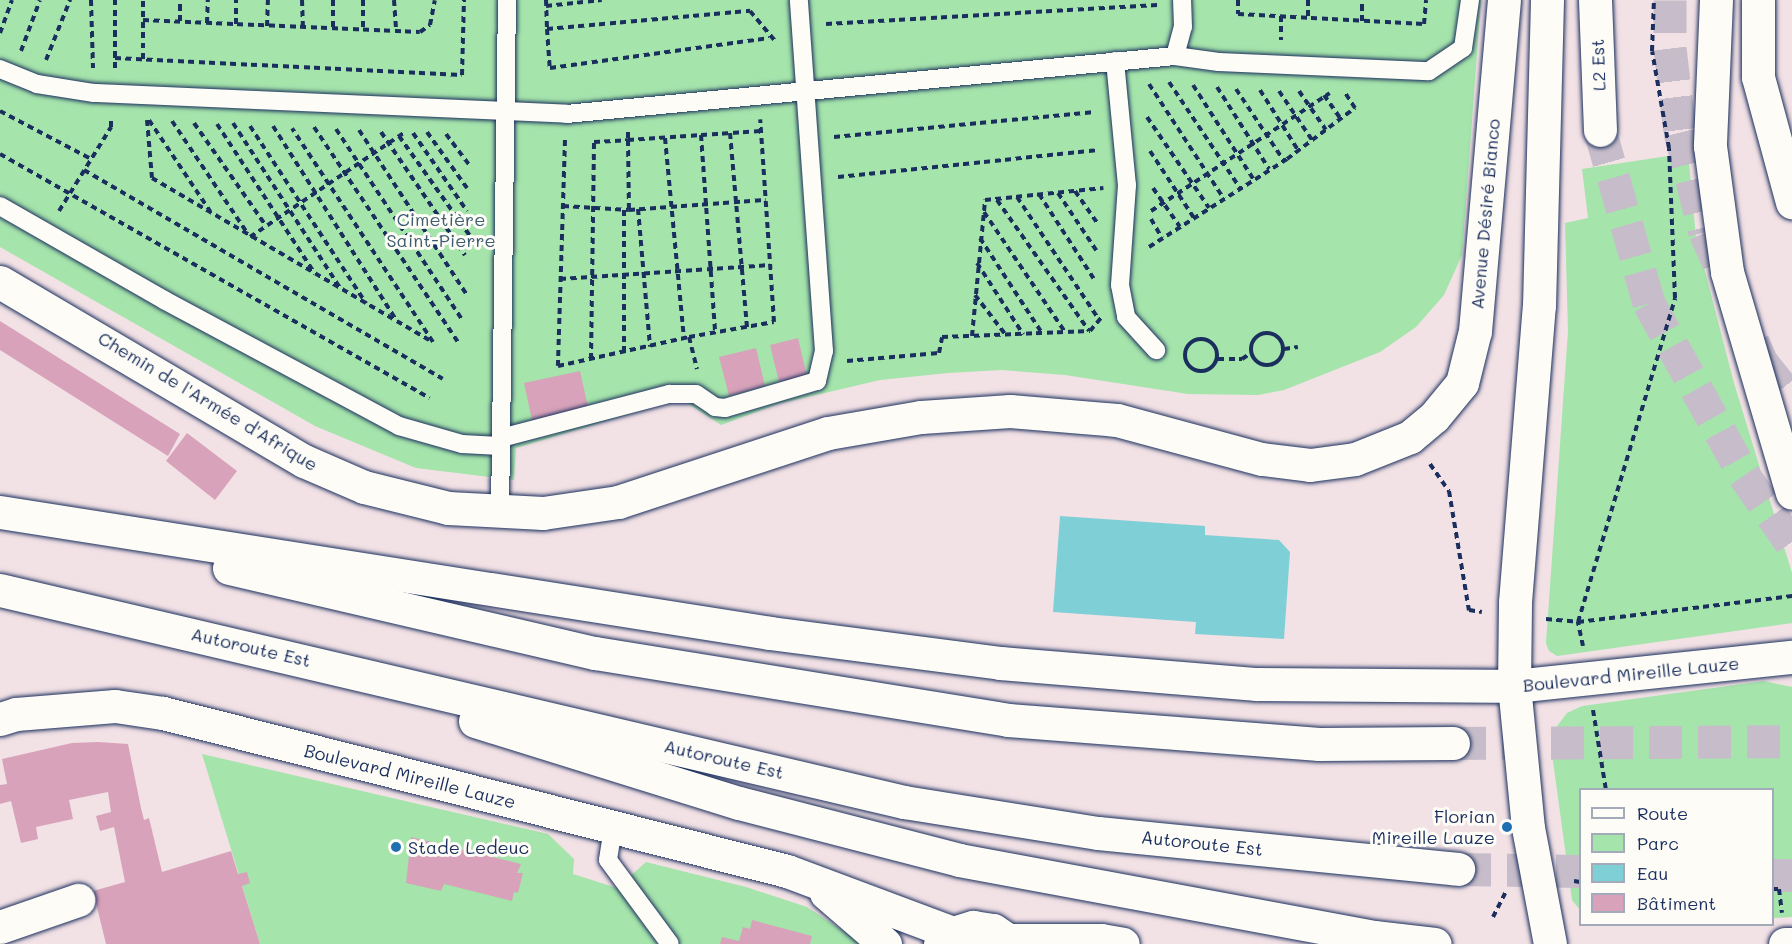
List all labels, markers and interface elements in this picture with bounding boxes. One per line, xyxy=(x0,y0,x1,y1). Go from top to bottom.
street label: L2 Est xyxy=(1586,39,1610,91)
street label: Avenue Désiré Bianco xyxy=(1466,118,1504,310)
park label: Cimetière Saint-Pierre xyxy=(386,209,496,252)
street label: Chemin de l'Armée d'Afrique xyxy=(94,327,322,475)
street label: Autoroute Est xyxy=(189,623,313,671)
street label: Boulevard Mireille Lauze xyxy=(1522,652,1740,696)
street label: Autoroute Est xyxy=(662,735,786,783)
street label: Boulevard Mireille Lauze xyxy=(302,739,518,813)
legend xyxy=(1579,788,1774,926)
text: Route xyxy=(1637,801,1688,825)
place label: Florian Mireille Lauze xyxy=(1372,806,1495,848)
marker: Florian Mireille Lauze xyxy=(1500,820,1514,834)
street label: Autoroute Est xyxy=(1140,826,1264,860)
text: Parc xyxy=(1637,831,1679,855)
place label: Stade Ledeuc xyxy=(408,836,529,858)
marker: Stade Ledeuc xyxy=(389,840,403,854)
text: Eau xyxy=(1637,861,1668,885)
text: Bâtiment xyxy=(1637,891,1716,915)

